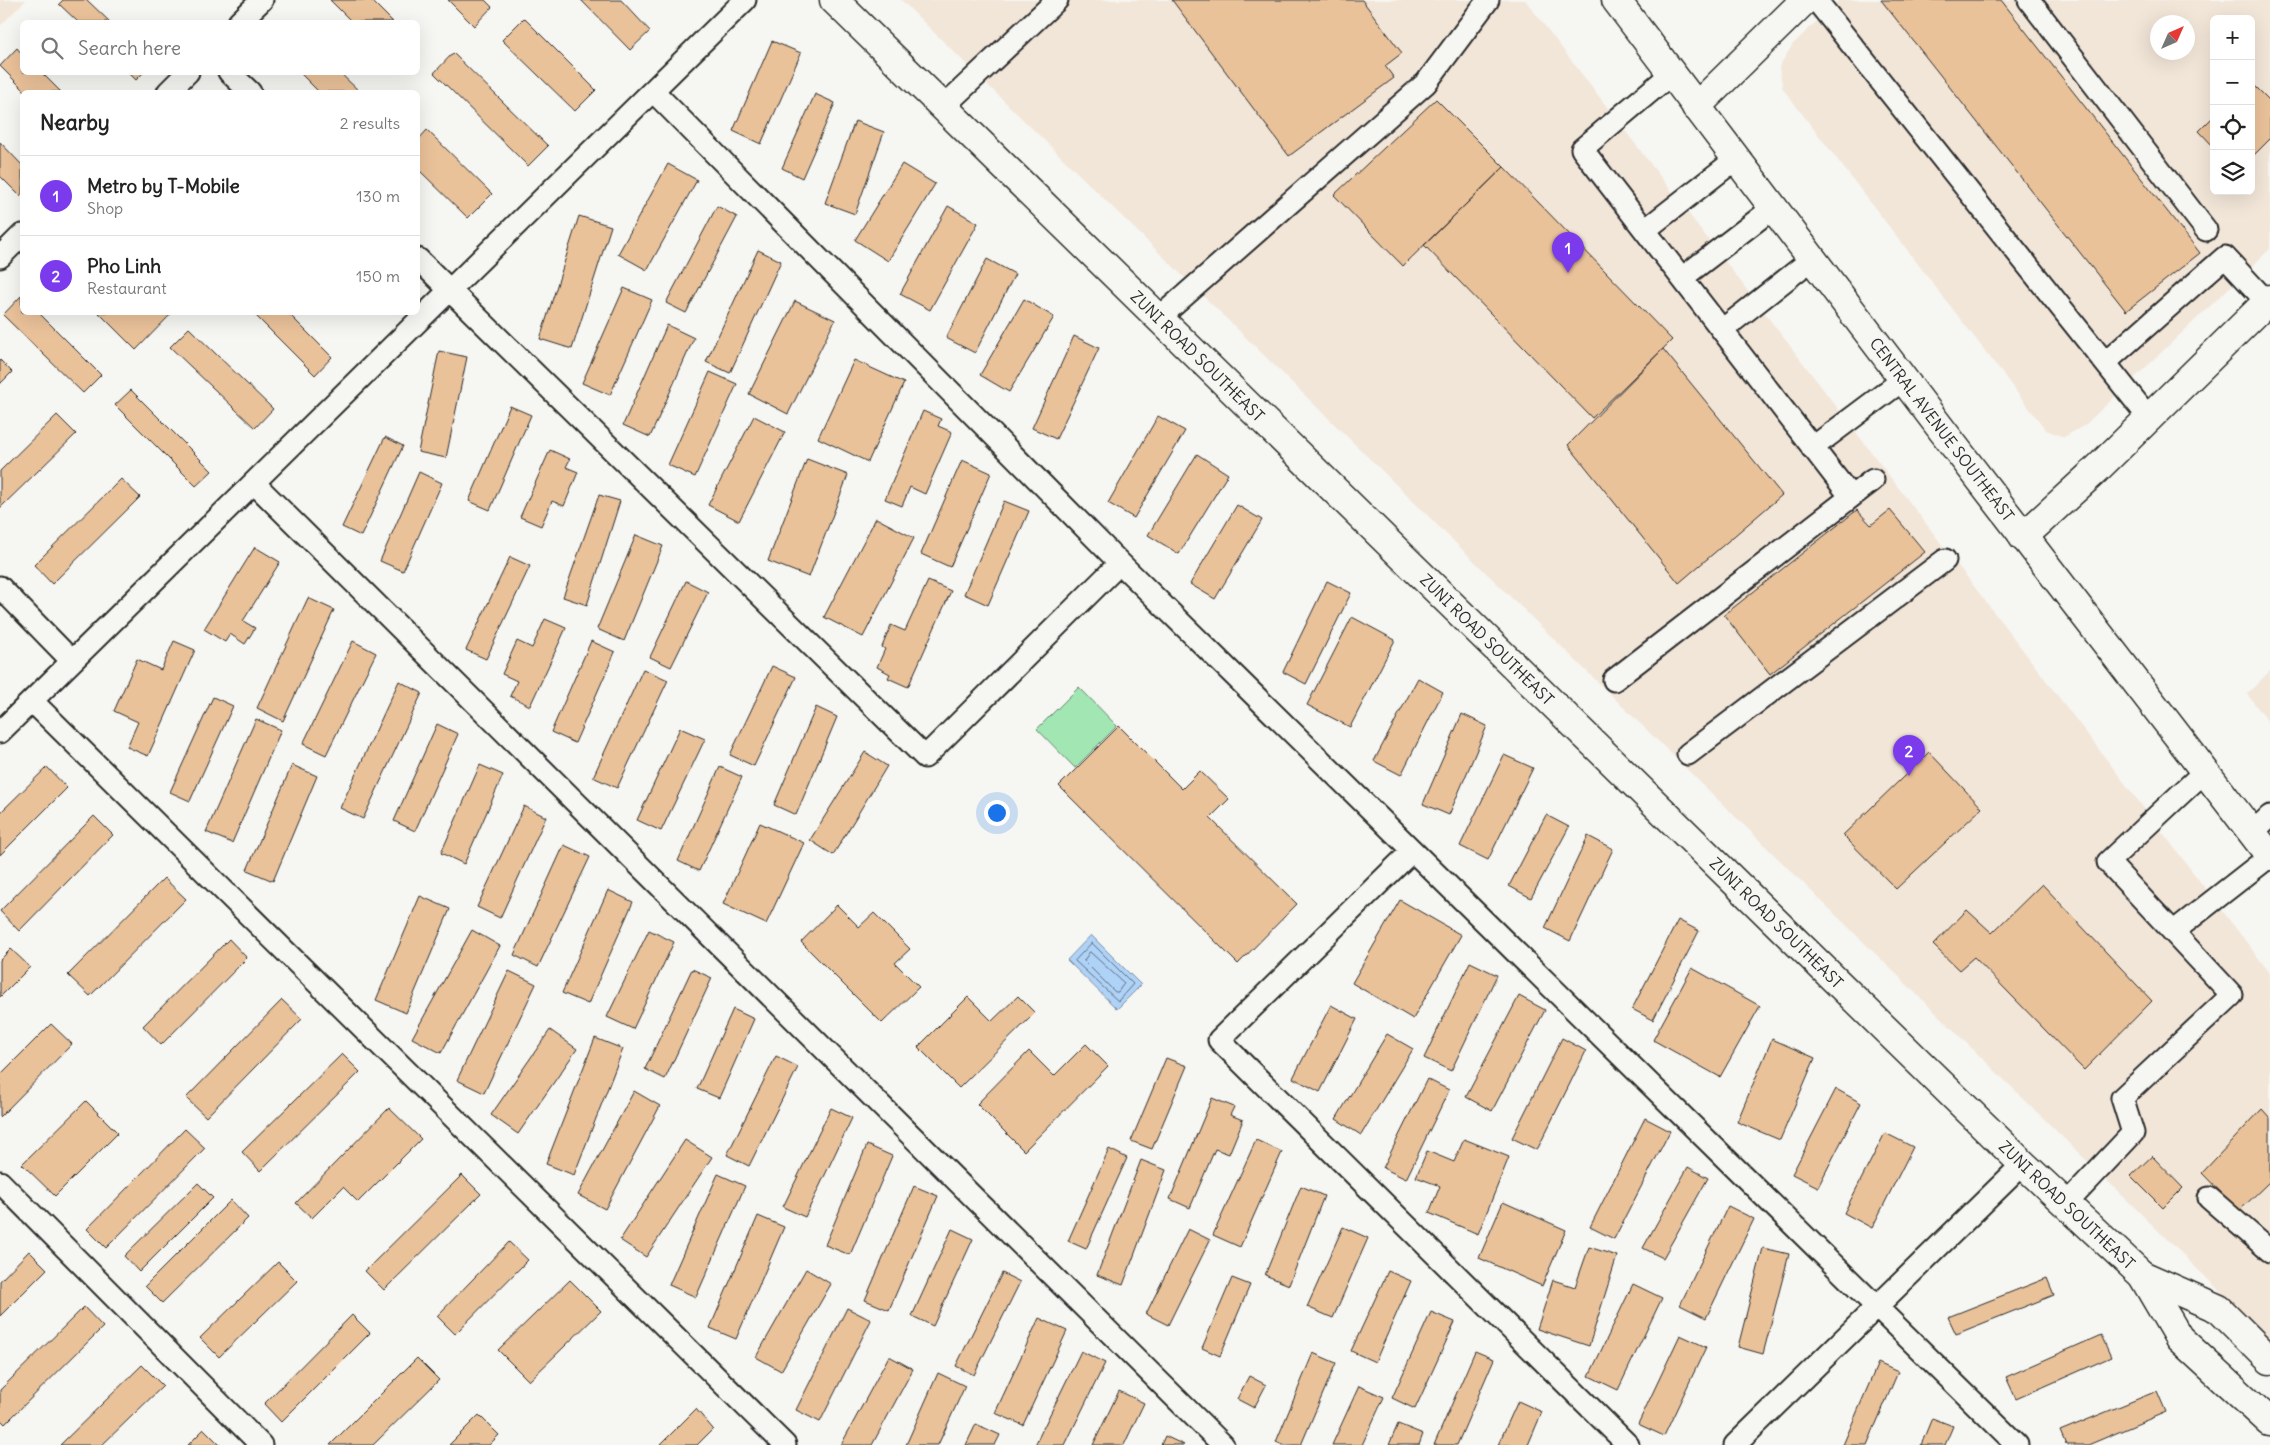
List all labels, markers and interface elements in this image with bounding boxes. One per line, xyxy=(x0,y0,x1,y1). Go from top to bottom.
north arrow xyxy=(2150,15,2195,60)
map controls xyxy=(2210,15,2255,195)
button: + xyxy=(2210,15,2255,60)
search box xyxy=(20,20,420,75)
icon: search xyxy=(38,34,66,62)
text: Search here xyxy=(78,36,181,60)
button: − xyxy=(2210,60,2255,105)
button: locate xyxy=(2210,105,2255,150)
text: Nearby xyxy=(40,109,110,136)
text: 2 results xyxy=(340,113,400,133)
button: layers xyxy=(2210,150,2255,195)
text: Metro by T-Mobile xyxy=(87,174,240,198)
text: 1 xyxy=(53,186,59,206)
text: 130 m xyxy=(356,186,400,206)
text: Shop xyxy=(87,198,123,218)
pin: 1 xyxy=(1552,232,1584,273)
text: Pho Linh xyxy=(87,254,161,278)
text: 2 xyxy=(52,266,60,286)
text: 150 m xyxy=(356,266,400,286)
text: Restaurant xyxy=(87,278,167,298)
street label: ZUNI ROAD SOUTHEAST xyxy=(1127,286,1269,426)
street label: CENTRAL AVENUE SOUTHEAST xyxy=(1865,334,2018,525)
street label: ZUNI ROAD SOUTHEAST xyxy=(1416,570,1558,709)
pin: 2 xyxy=(1893,735,1925,776)
your location xyxy=(984,800,1010,826)
street label: ZUNI ROAD SOUTHEAST xyxy=(1706,853,1847,992)
street label: ZUNI ROAD SOUTHEAST xyxy=(1995,1136,2139,1273)

